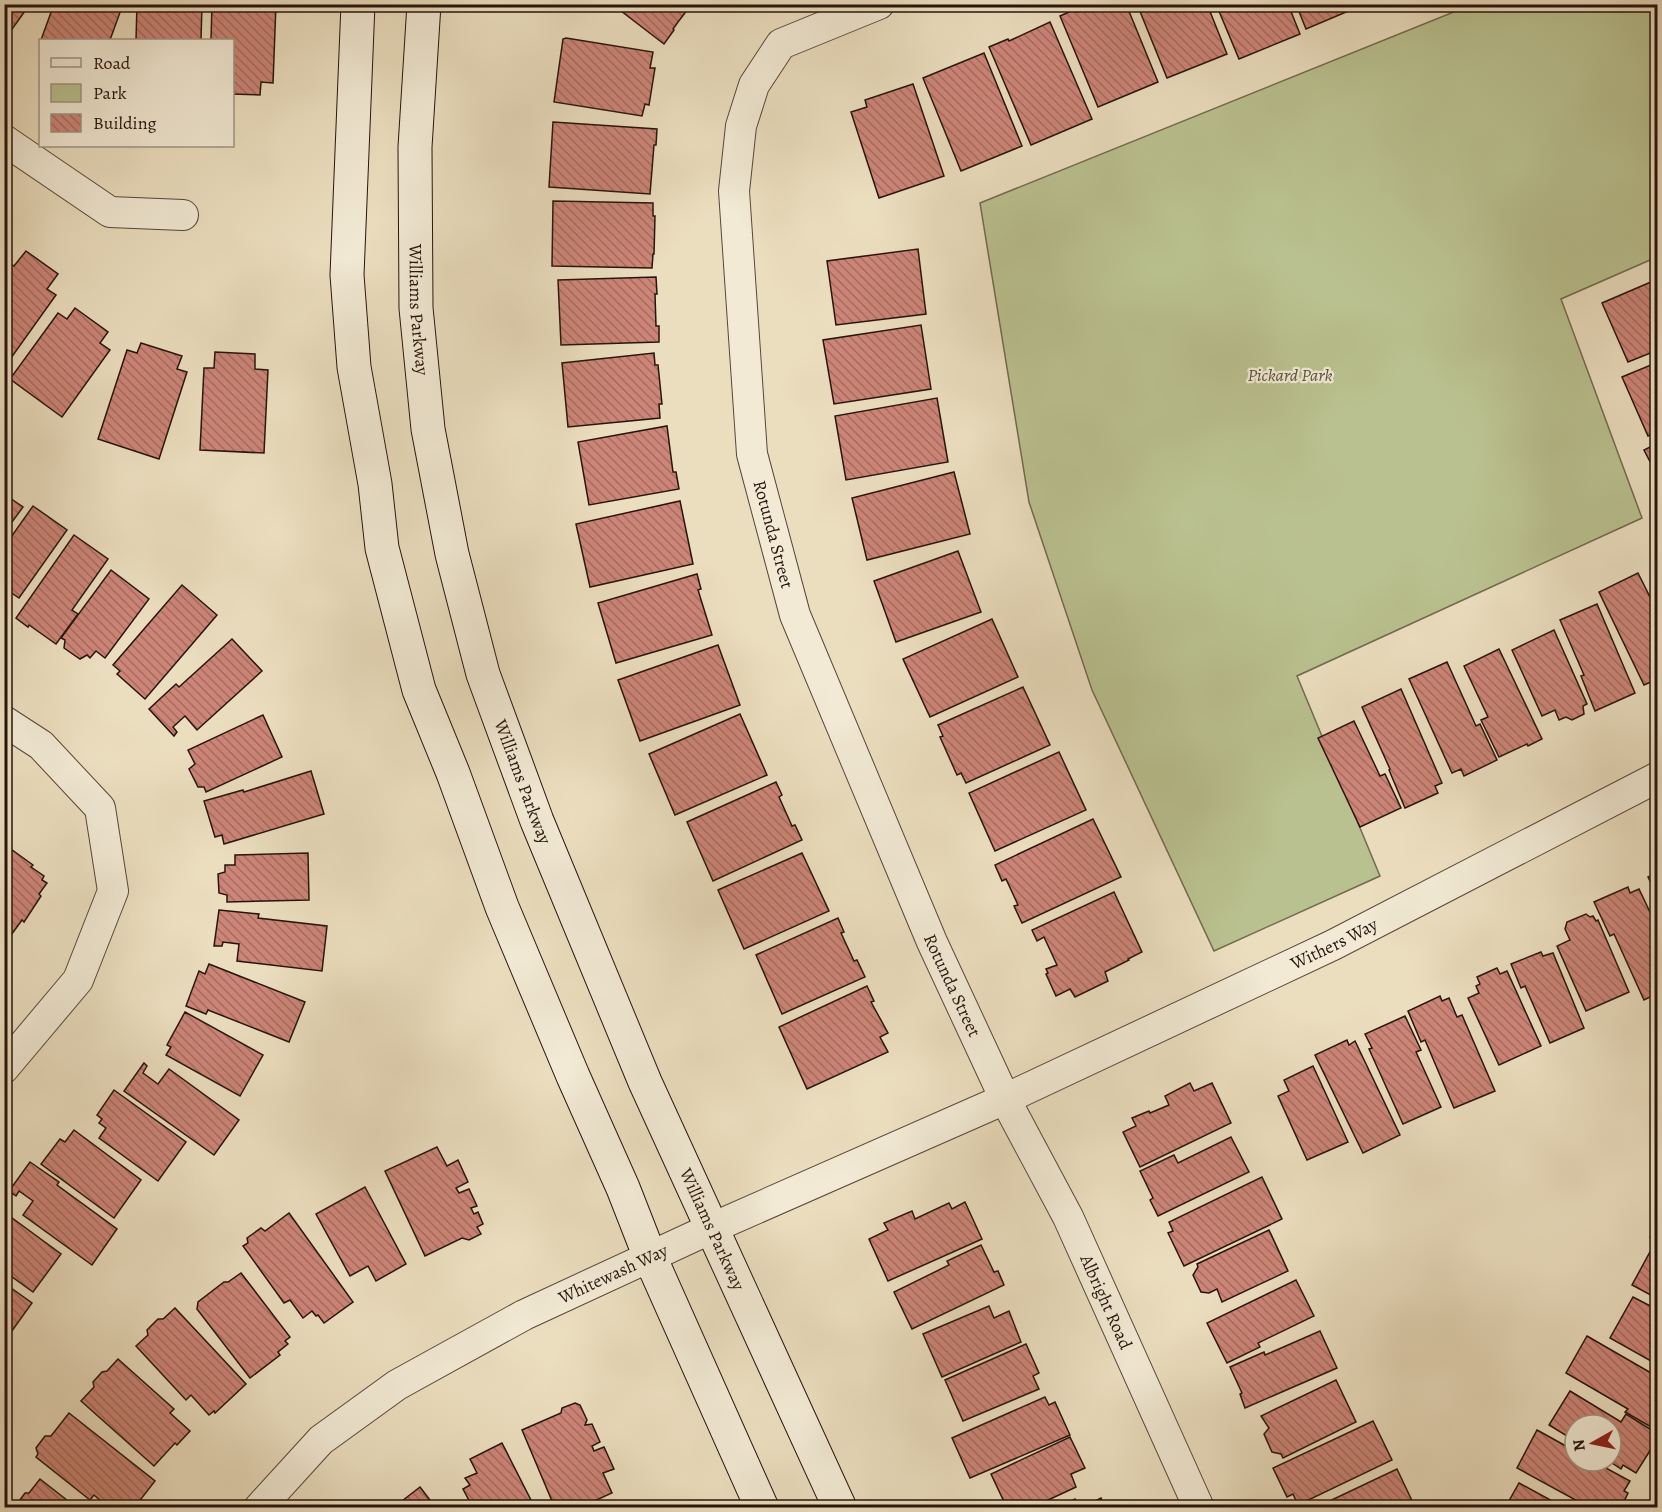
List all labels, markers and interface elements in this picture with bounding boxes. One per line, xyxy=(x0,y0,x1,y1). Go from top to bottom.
legend xyxy=(39,39,234,147)
text: Road xyxy=(93,51,131,75)
text: Park xyxy=(93,81,127,105)
text: Building xyxy=(93,111,157,135)
street label: Williams Parkway xyxy=(404,243,435,377)
park label: Pickard Park xyxy=(1248,363,1332,387)
street label: Rotunda Street xyxy=(748,478,799,591)
street label: Williams Parkway xyxy=(488,715,558,849)
street label: Withers Way xyxy=(1286,912,1382,976)
street label: Rotunda Street xyxy=(918,930,986,1041)
street label: Williams Parkway xyxy=(674,1163,751,1295)
street label: Whitewash Way xyxy=(554,1238,673,1310)
street label: Albright Road xyxy=(1074,1250,1138,1353)
north arrow xyxy=(1563,1413,1623,1473)
text: N xyxy=(1567,1437,1591,1453)

